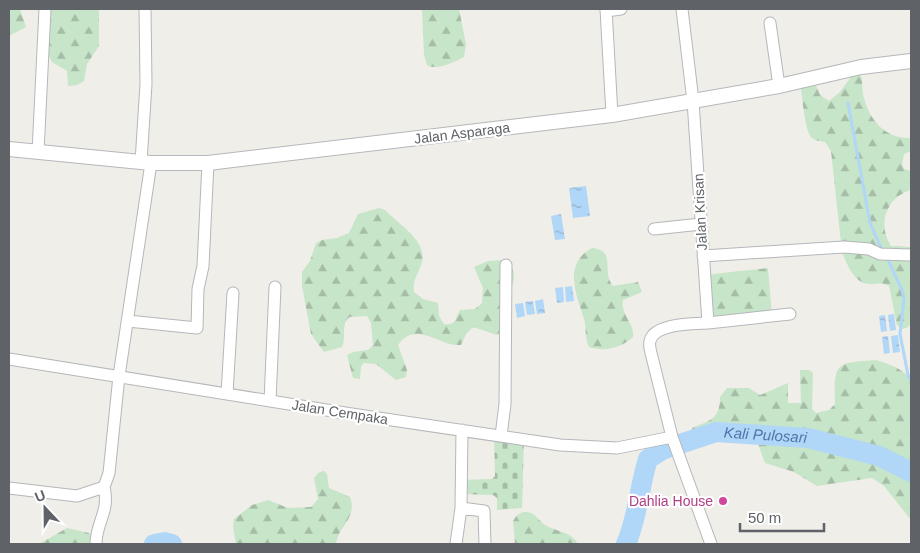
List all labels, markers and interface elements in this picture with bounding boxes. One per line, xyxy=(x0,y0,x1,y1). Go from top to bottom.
street label: Jalan Asparaga xyxy=(413,119,511,147)
street label: Jalan Krisan xyxy=(690,173,710,251)
street label: Jalan Cempaka xyxy=(291,396,389,428)
water label: Kali Pulosari xyxy=(723,424,808,446)
north arrow xyxy=(20,483,70,533)
text: U xyxy=(32,487,48,505)
place label: Dahlia House xyxy=(629,493,713,509)
marker: Dahlia House xyxy=(717,495,729,507)
scale bar xyxy=(740,500,824,532)
text: 50 m xyxy=(748,509,781,526)

